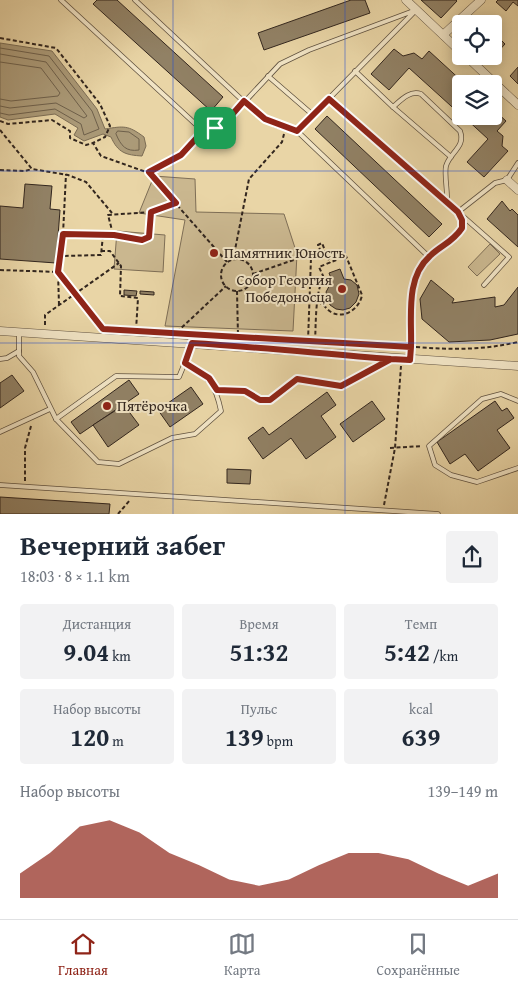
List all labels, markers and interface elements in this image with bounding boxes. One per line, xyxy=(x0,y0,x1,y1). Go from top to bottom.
map controls xyxy=(452,15,502,125)
button: locate xyxy=(452,15,502,65)
button: layers xyxy=(452,75,502,125)
pin xyxy=(194,107,236,149)
icon: arrive xyxy=(201,114,229,142)
place label: Памятник Юность xyxy=(224,242,345,263)
marker: Памятник Юность xyxy=(208,247,220,259)
place label: Собор Георгия Победоносца xyxy=(237,269,333,307)
marker: Собор Георгия Победоносца xyxy=(336,283,348,295)
place label: Пятёрочка xyxy=(117,395,188,416)
marker: Пятёрочка xyxy=(101,400,113,412)
text: Вечерний забег xyxy=(20,524,225,565)
button: share xyxy=(446,531,498,583)
text: 18:03 · 8 × 1.1 km xyxy=(20,564,130,588)
text: Дистанция xyxy=(63,614,131,634)
text: Время xyxy=(239,614,279,634)
text: Темп xyxy=(405,614,437,634)
text: 9.04 xyxy=(63,634,109,670)
text: 51:32 xyxy=(230,634,288,670)
text: 5:42 xyxy=(384,634,430,670)
text: km xyxy=(109,646,131,666)
text: /km xyxy=(430,646,458,666)
text: Набор высоты xyxy=(53,699,141,719)
text: Пульс xyxy=(241,699,277,719)
text: kcal xyxy=(409,699,433,719)
text: 120 xyxy=(70,719,109,755)
text: 139 xyxy=(225,719,264,755)
text: 639 xyxy=(402,719,440,755)
text: m xyxy=(109,731,124,751)
text: bpm xyxy=(264,731,293,751)
text: Набор высоты xyxy=(20,779,120,803)
text: 139–149 m xyxy=(428,779,498,803)
tab: Главная xyxy=(58,930,108,980)
tab: Карта xyxy=(224,930,260,980)
tab: Сохранённые xyxy=(377,930,460,980)

